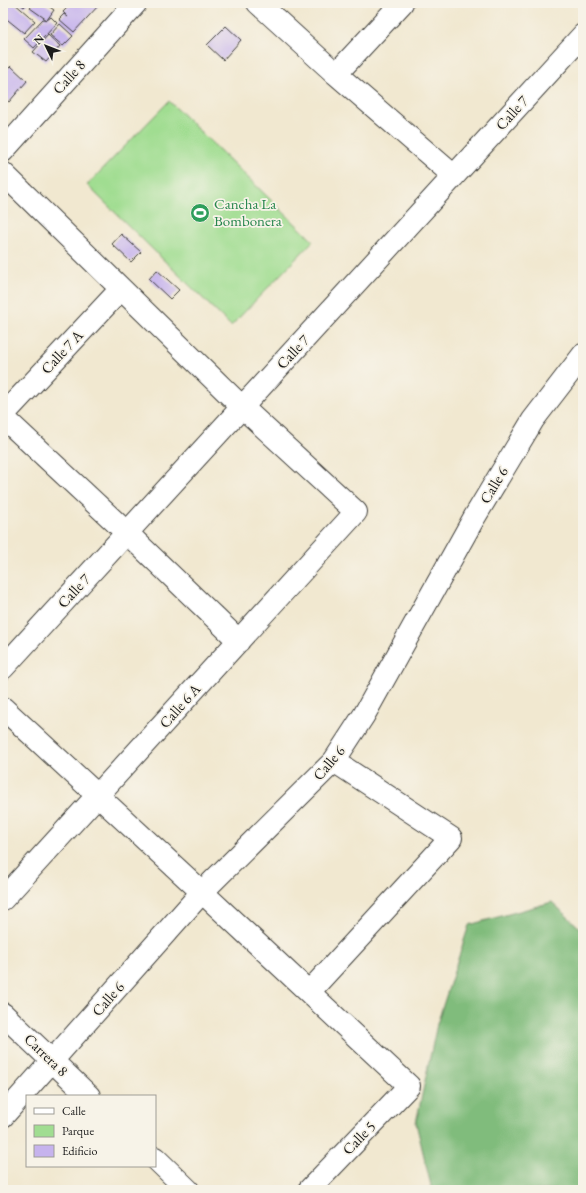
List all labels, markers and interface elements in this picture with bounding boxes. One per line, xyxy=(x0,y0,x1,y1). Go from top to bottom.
north arrow xyxy=(26,26,66,66)
text: N xyxy=(31,31,47,47)
street label: Calle 8 xyxy=(48,55,89,98)
street label: Calle 7 xyxy=(491,91,533,134)
place label: Cancha La Bombonera xyxy=(214,194,282,230)
sports icon: Cancha La Bombonera xyxy=(189,202,211,224)
street label: Calle 7 A xyxy=(37,325,87,378)
street label: Calle 7 xyxy=(272,330,314,373)
street label: Calle 6 xyxy=(475,463,512,507)
street label: Calle 7 xyxy=(53,569,95,612)
street label: Calle 6 A xyxy=(155,679,205,732)
street label: Calle 6 xyxy=(309,741,349,784)
street label: Calle 6 xyxy=(87,977,128,1020)
street label: Carrera 8 xyxy=(20,1029,72,1080)
legend xyxy=(26,1095,156,1167)
text: Calle xyxy=(62,1103,86,1119)
street label: Calle 5 xyxy=(338,1117,379,1159)
text: Parque xyxy=(62,1123,94,1139)
text: Edificio xyxy=(62,1143,98,1159)

